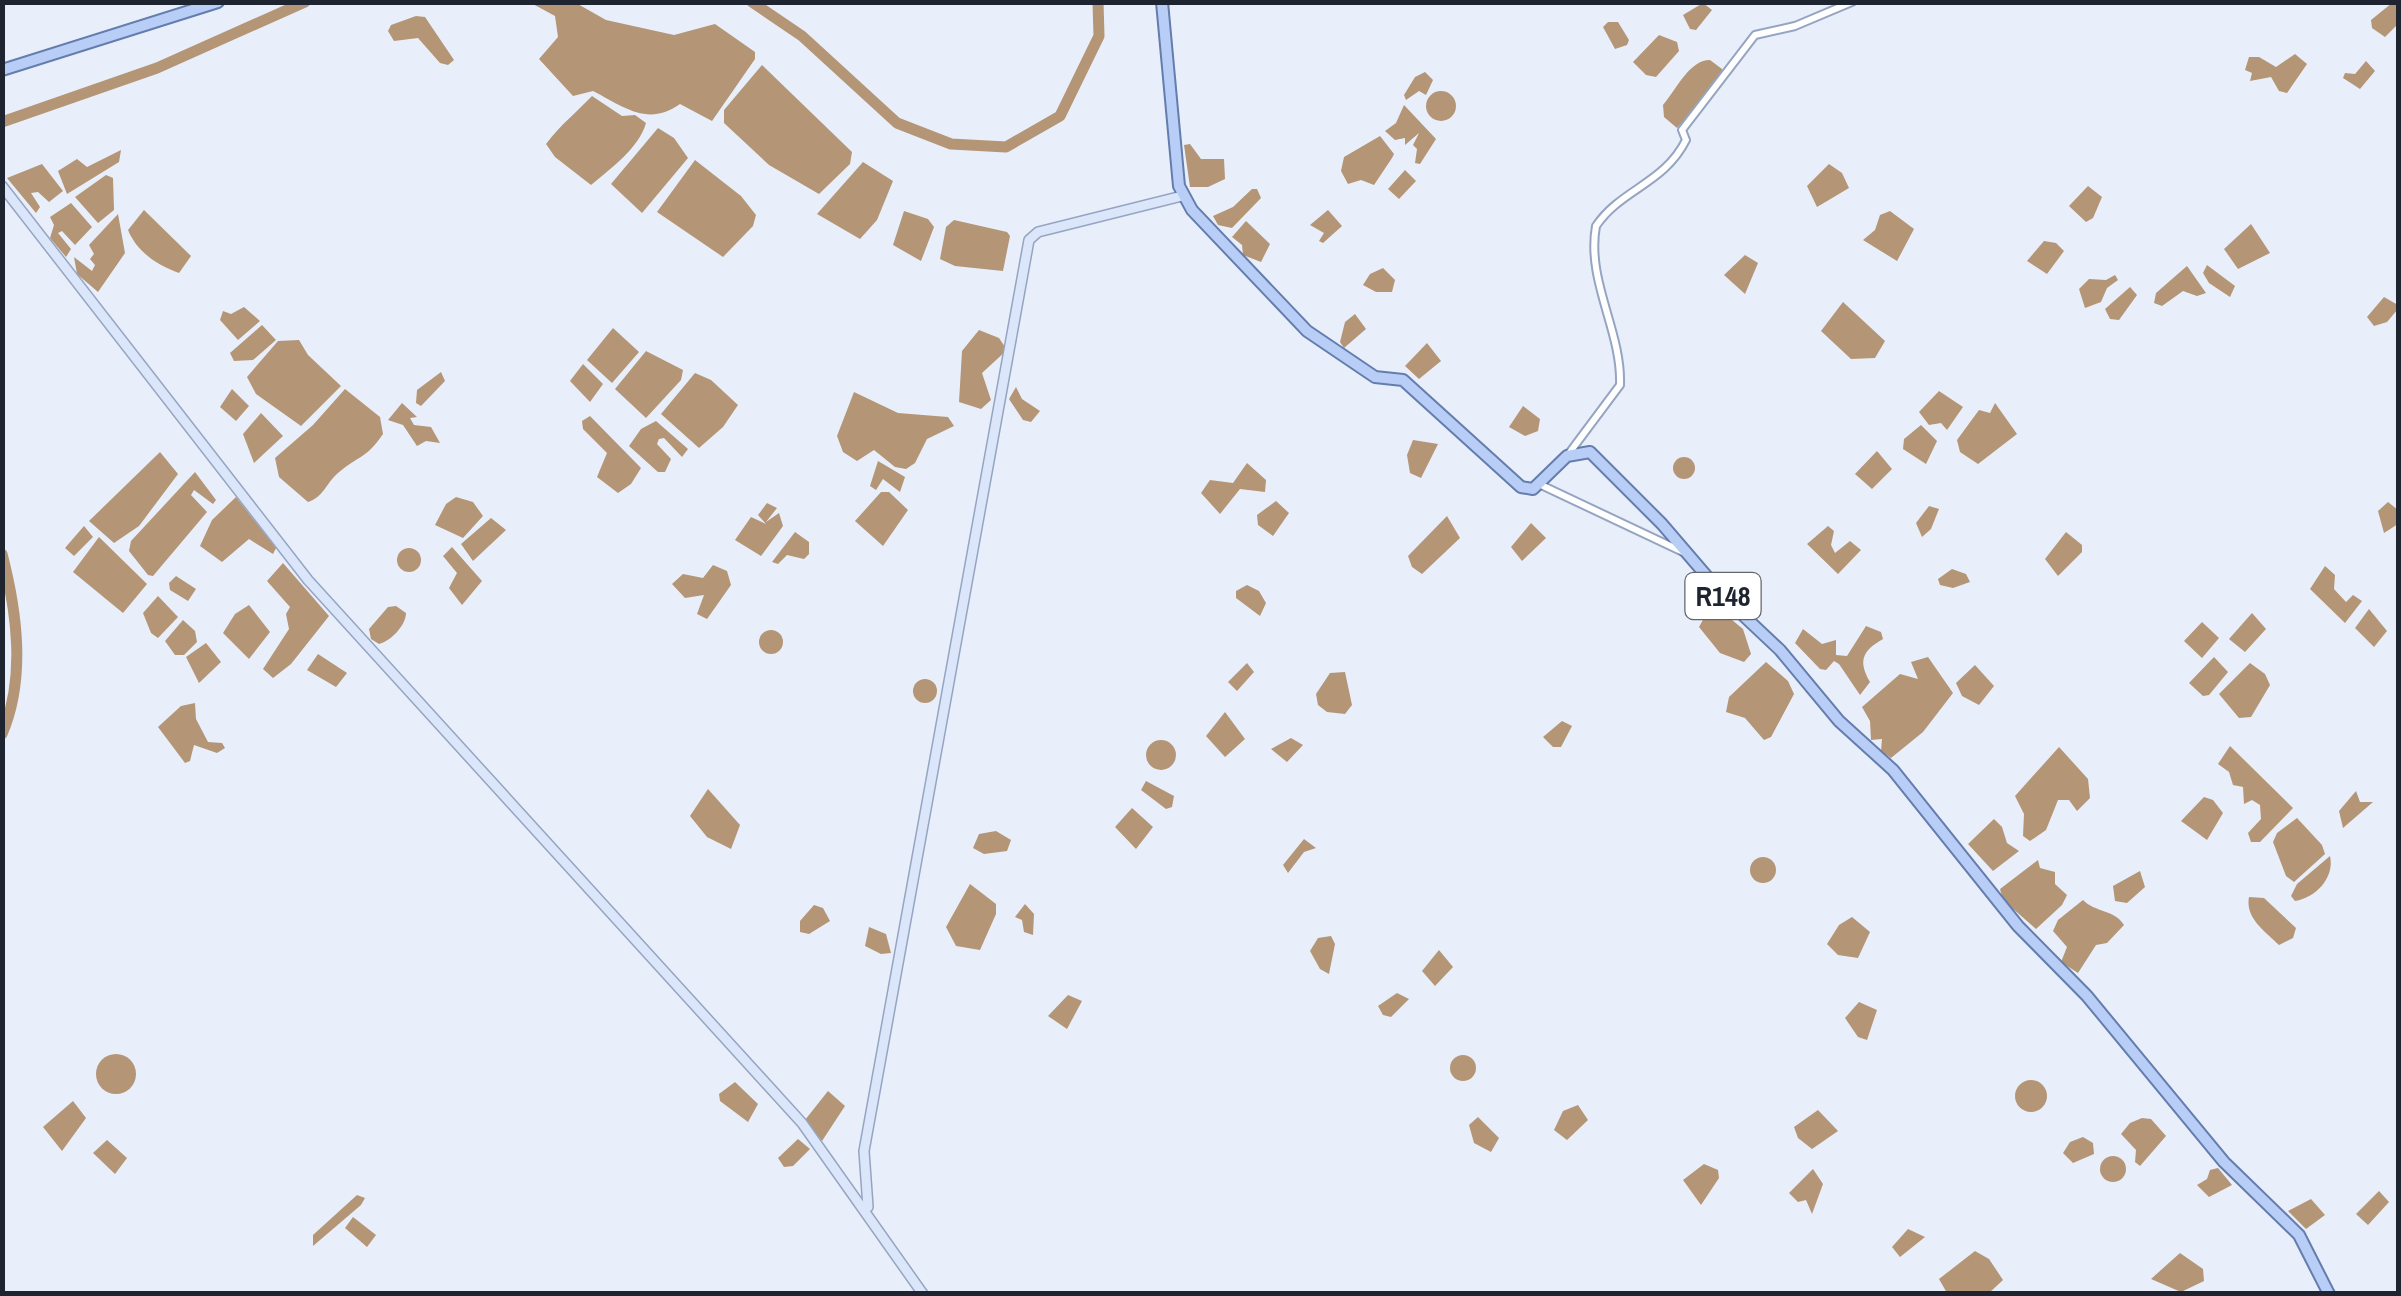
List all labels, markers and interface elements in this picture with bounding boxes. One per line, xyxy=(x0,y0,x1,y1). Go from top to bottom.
road number: R148 xyxy=(1686,573,1760,619)

